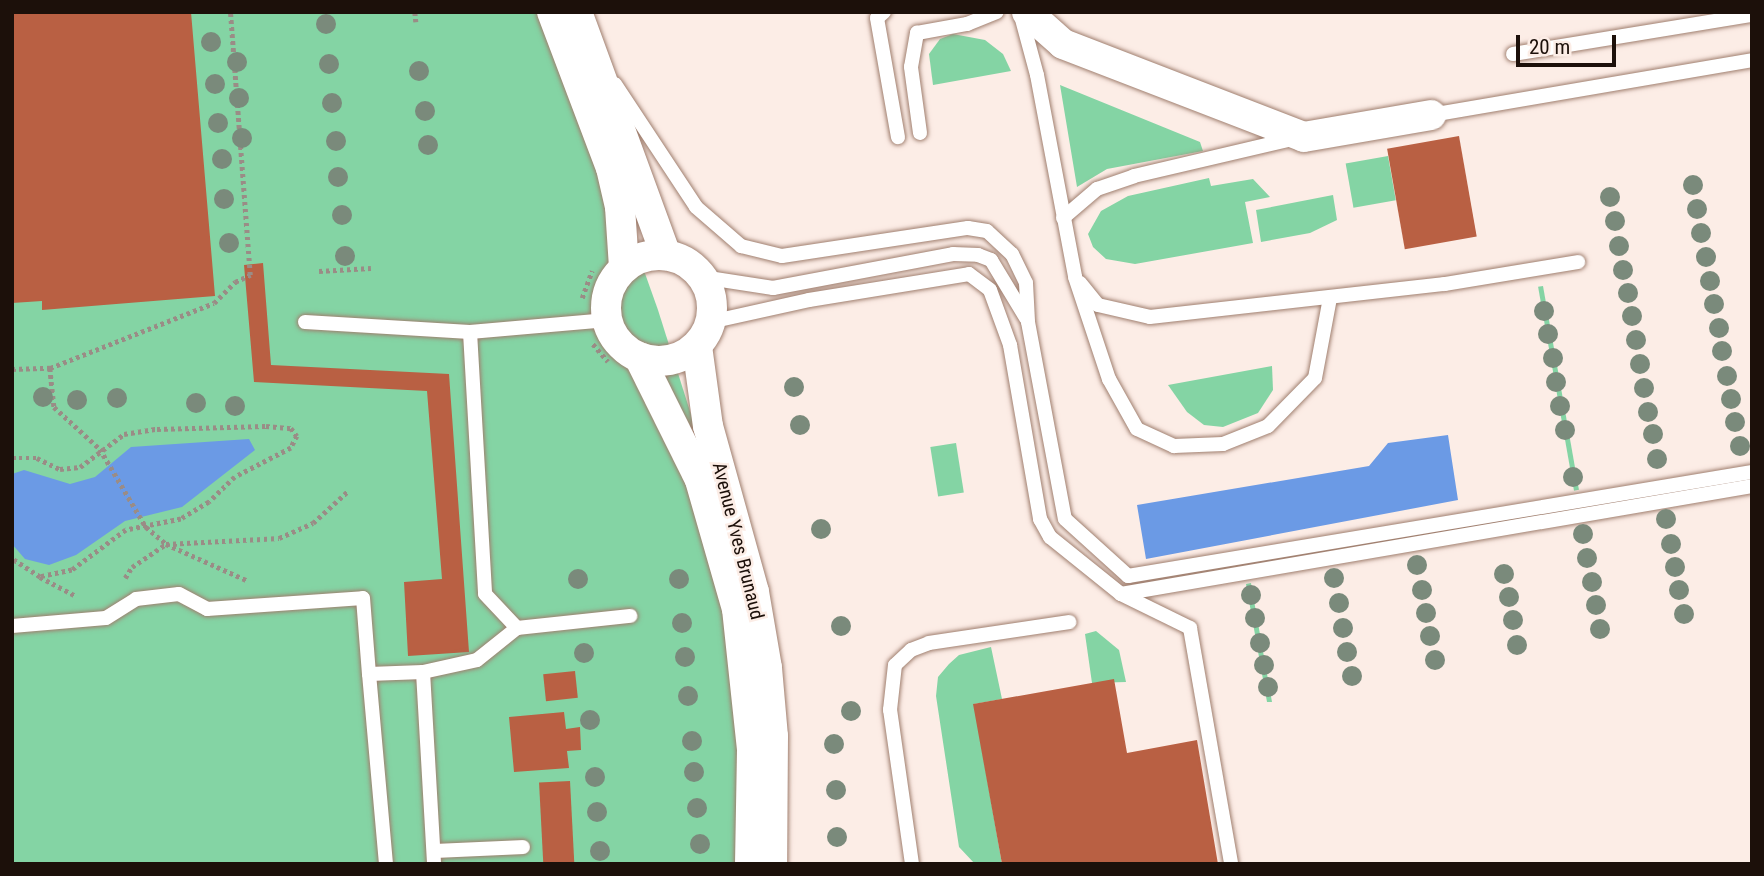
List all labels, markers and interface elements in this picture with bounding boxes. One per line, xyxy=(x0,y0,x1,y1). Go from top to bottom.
scale bar xyxy=(1519,21,1619,65)
text: 20 m xyxy=(1529,35,1570,59)
street label: Avenue Yves Brunaud xyxy=(707,460,769,622)

